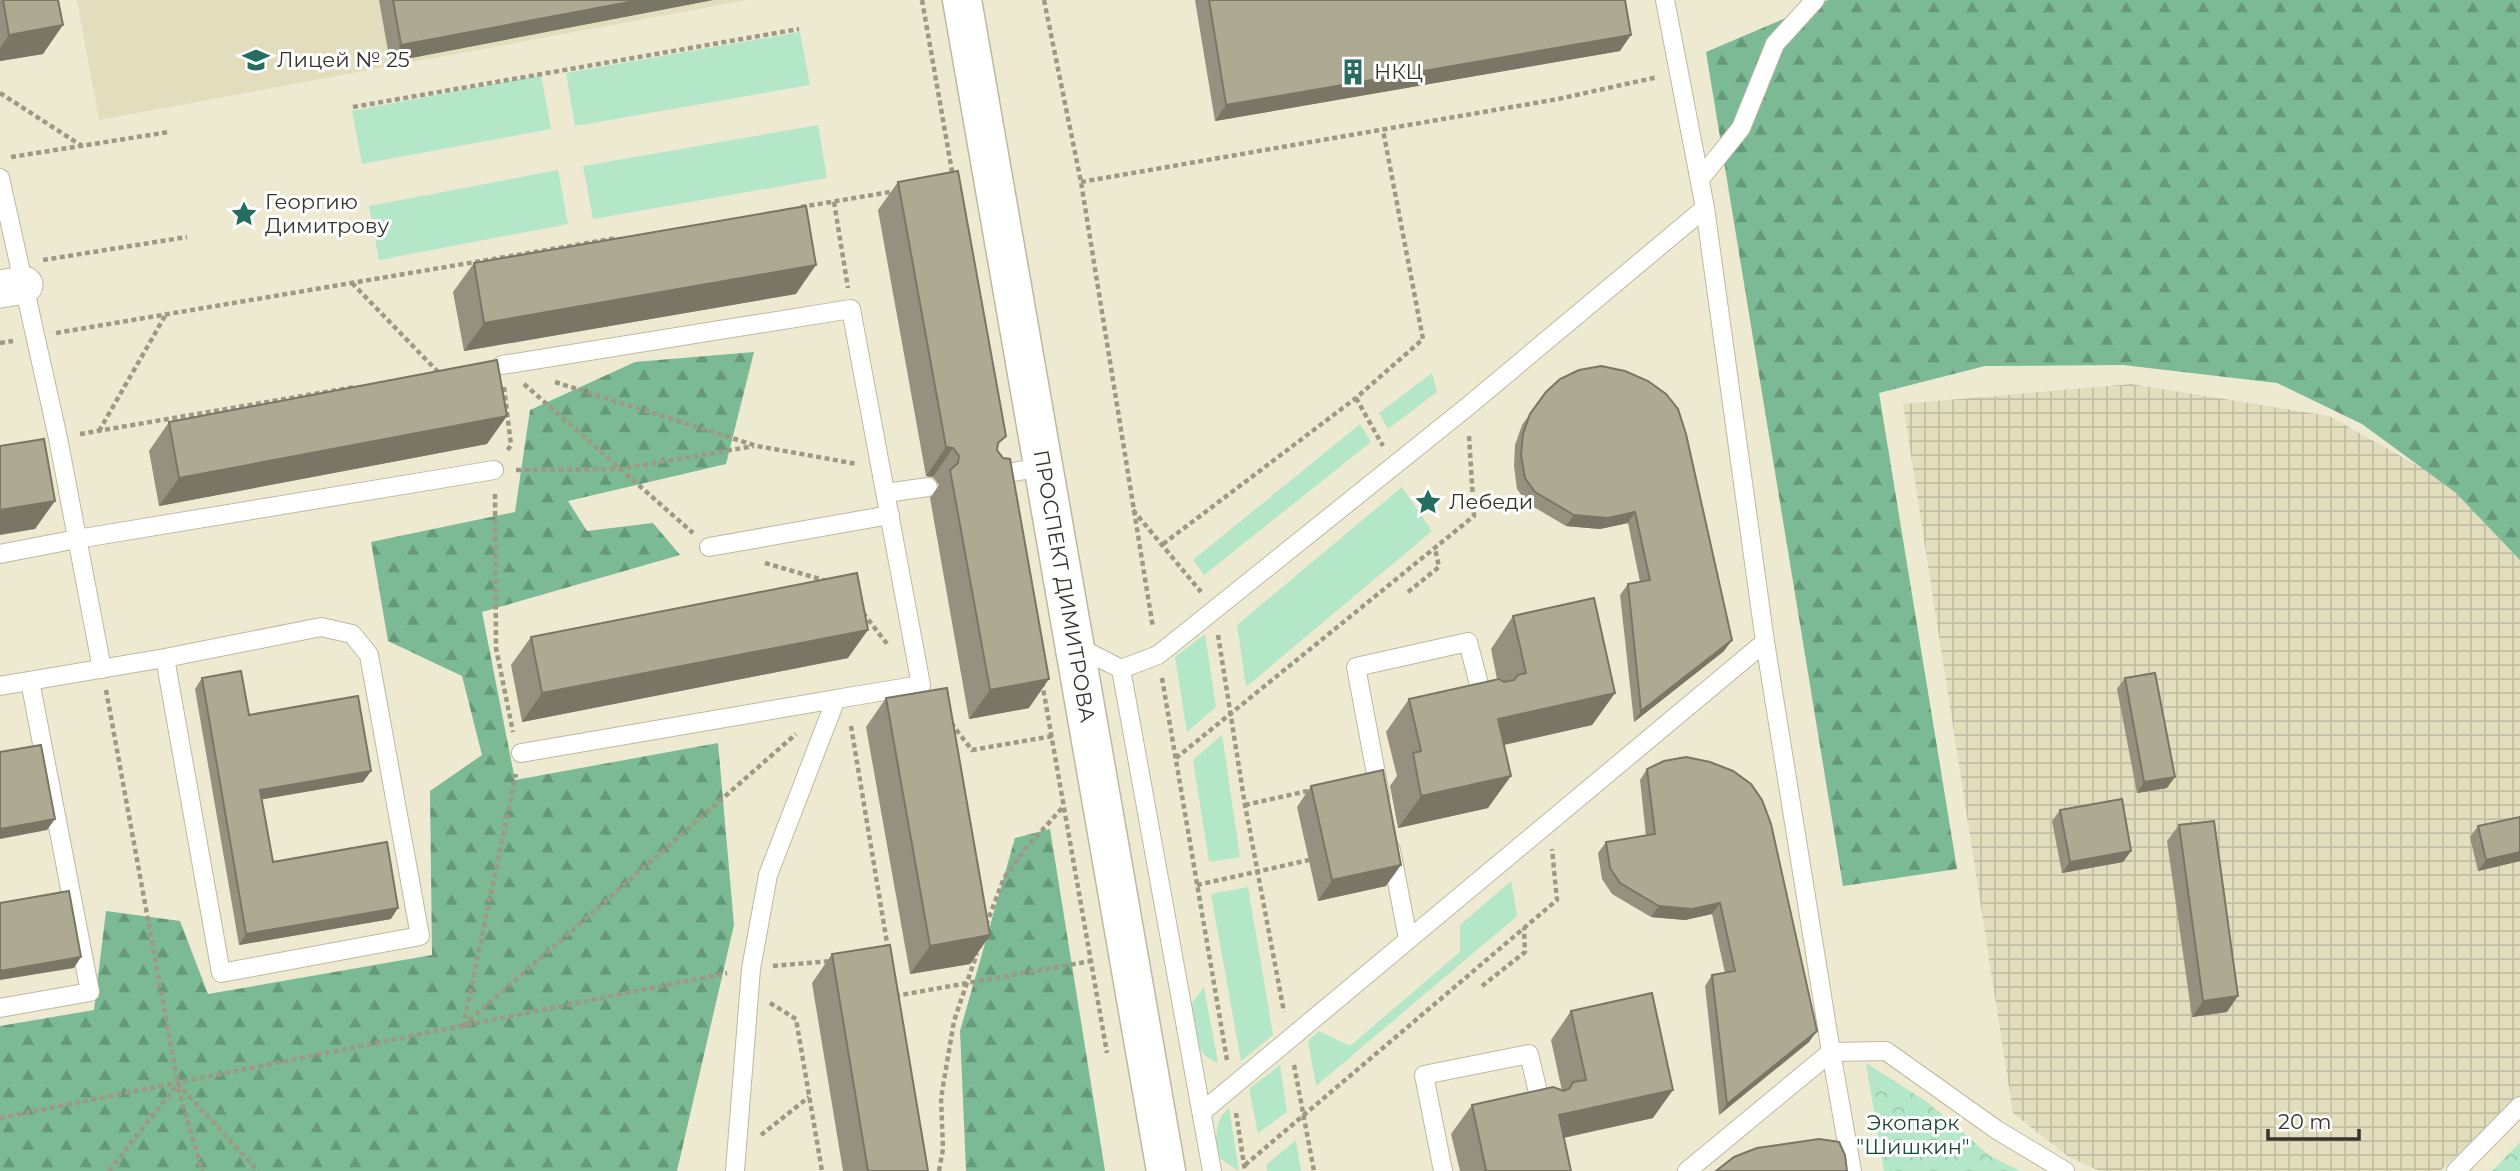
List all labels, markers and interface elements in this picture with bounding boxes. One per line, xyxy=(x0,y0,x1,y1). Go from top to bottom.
school or university icon: Лицей № 25 xyxy=(241,45,271,75)
place label: Лицей № 25 xyxy=(277,47,410,72)
building icon: НКЦ xyxy=(1338,57,1368,87)
place label: НКЦ xyxy=(1374,59,1423,84)
place label: Георгию Димитрову xyxy=(265,189,390,238)
place icon: Георгию Димитрову xyxy=(229,199,259,229)
street label: ПРОСПЕКТ ДИМИТРОВА xyxy=(1029,448,1101,725)
place icon: Лебеди xyxy=(1413,487,1443,517)
place label: Лебеди xyxy=(1449,489,1533,514)
scale bar xyxy=(2268,1098,2359,1142)
text: 20 m xyxy=(2278,1109,2332,1134)
park label: Экопарк "Шишкин" xyxy=(1856,1110,1970,1159)

